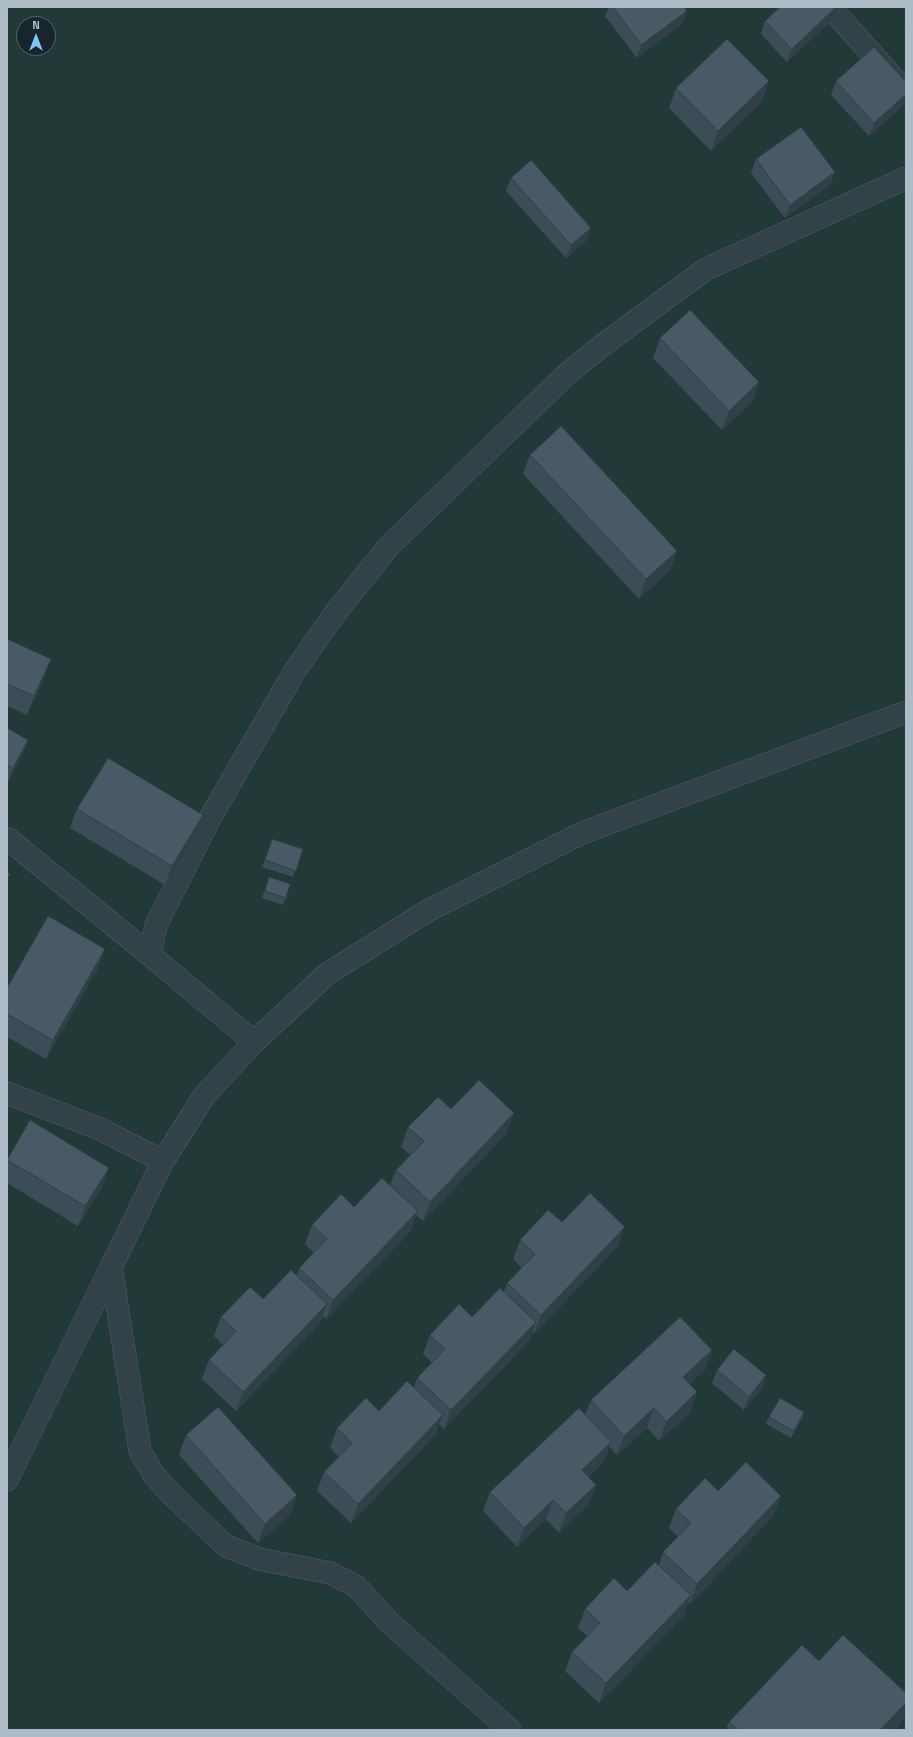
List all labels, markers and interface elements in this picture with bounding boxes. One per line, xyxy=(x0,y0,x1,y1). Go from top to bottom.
north arrow xyxy=(16,16,56,56)
text: N xyxy=(32,17,40,33)

